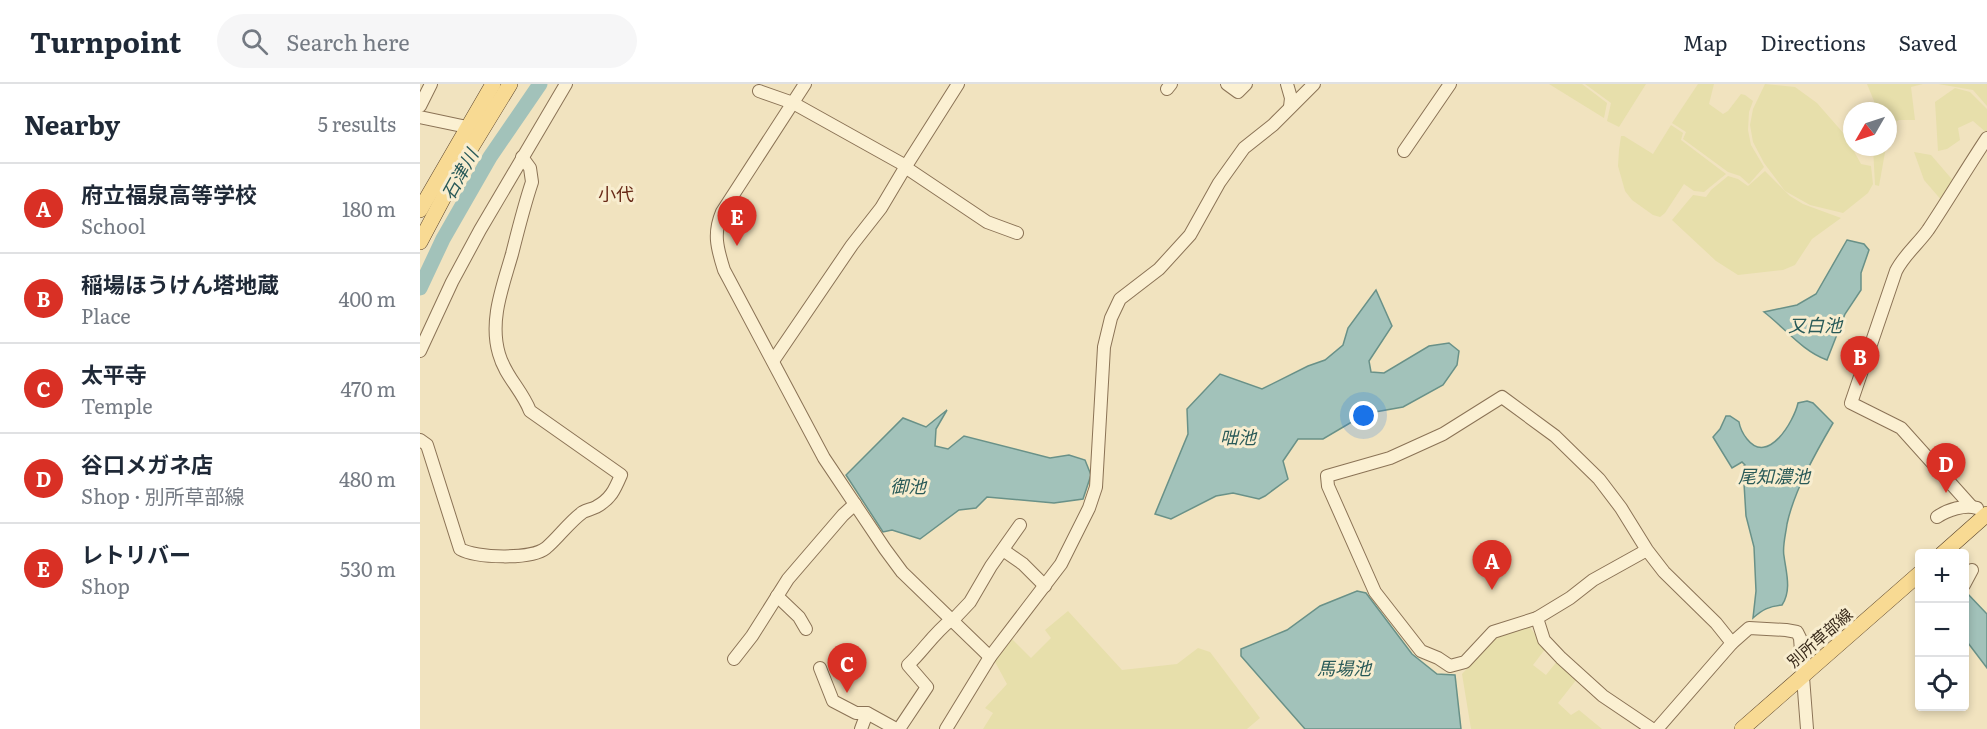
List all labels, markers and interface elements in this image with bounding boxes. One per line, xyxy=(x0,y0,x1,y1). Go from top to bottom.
search box xyxy=(217,14,637,68)
text: Turnpoint xyxy=(30,20,181,62)
icon: search xyxy=(238,25,271,58)
text: Search here xyxy=(286,25,410,58)
text: Map xyxy=(1683,26,1728,57)
text: Directions xyxy=(1761,26,1866,57)
text: Saved xyxy=(1899,26,1957,57)
north arrow xyxy=(1843,102,1897,156)
text: Nearby xyxy=(24,104,120,143)
text: 5 results xyxy=(318,108,396,138)
water label: 石津川 xyxy=(434,142,485,204)
text: 府立福泉高等学校 xyxy=(81,177,257,210)
district label: 小代 xyxy=(598,180,634,207)
text: A xyxy=(36,193,51,223)
text: 180 m xyxy=(342,193,396,223)
pin: E xyxy=(718,196,756,246)
text: School xyxy=(81,210,146,240)
text: 稲場ほうけん塔地蔵 xyxy=(81,267,279,300)
text: B xyxy=(37,283,50,313)
text: 400 m xyxy=(338,283,396,313)
text: Place xyxy=(81,300,131,330)
water label: 又白池 xyxy=(1788,311,1844,338)
pin: B xyxy=(1840,336,1880,386)
text: 太平寺 xyxy=(81,357,147,390)
text: C xyxy=(36,373,51,403)
text: 470 m xyxy=(341,373,396,403)
text: Temple xyxy=(81,390,153,420)
your location xyxy=(1349,401,1378,430)
water label: 咄池 xyxy=(1220,423,1258,450)
pin: D xyxy=(1926,444,1966,493)
text: 谷口メガネ店 xyxy=(81,447,213,480)
water label: 尾知濃池 xyxy=(1738,462,1812,489)
text: D xyxy=(36,463,51,493)
text: 480 m xyxy=(339,463,396,493)
water label: 御池 xyxy=(890,472,928,499)
text: Shop · 別所草部線 xyxy=(81,480,245,510)
text: レトリバー xyxy=(81,537,191,570)
pin: A xyxy=(1472,540,1512,590)
map controls xyxy=(1915,549,1969,711)
button: + xyxy=(1915,549,1969,603)
text: E xyxy=(37,553,50,583)
text: 530 m xyxy=(340,553,396,583)
text: Shop xyxy=(81,570,130,600)
street label: 別所草部線 xyxy=(1781,602,1857,672)
button: − xyxy=(1915,603,1969,657)
pin: C xyxy=(828,644,866,693)
water label: 馬場池 xyxy=(1317,654,1373,681)
button: locate xyxy=(1915,657,1969,711)

